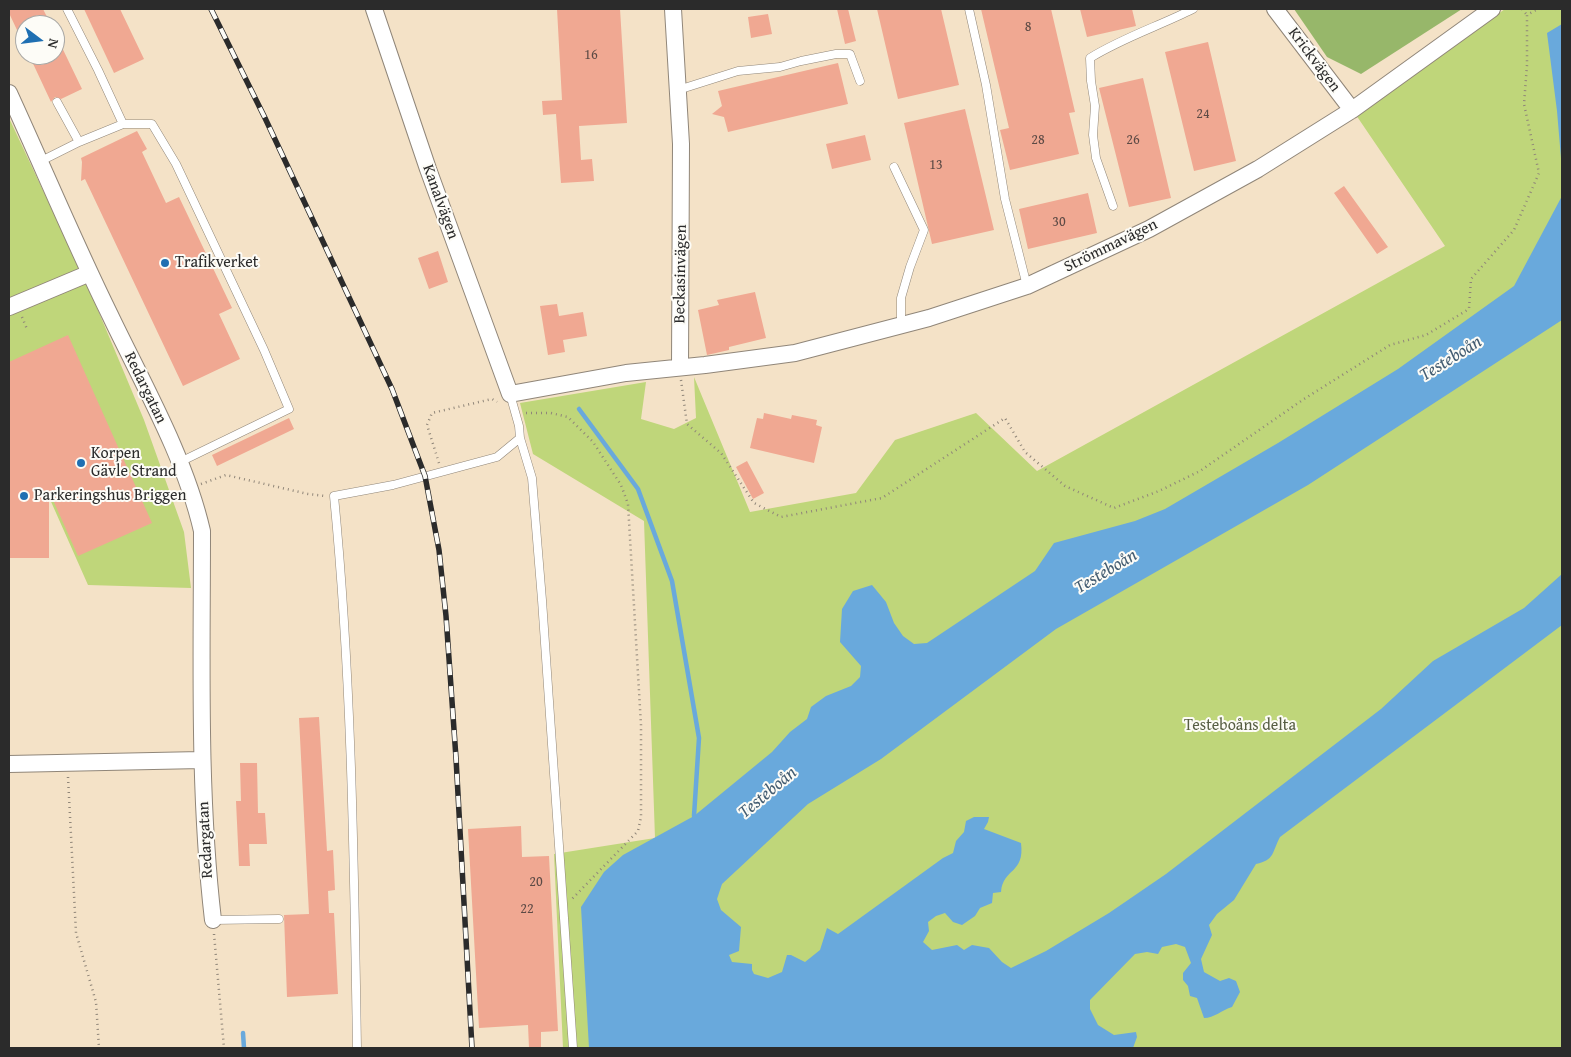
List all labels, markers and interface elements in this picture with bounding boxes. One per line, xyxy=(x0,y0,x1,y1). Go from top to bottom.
north arrow xyxy=(15,15,65,65)
house number: 8 xyxy=(1025,19,1031,35)
street label: Krickvägen xyxy=(1284,24,1344,96)
text: N xyxy=(43,37,64,51)
house number: 16 xyxy=(584,47,598,63)
house number: 24 xyxy=(1196,106,1210,122)
house number: 28 xyxy=(1031,132,1045,148)
house number: 26 xyxy=(1126,132,1140,148)
house number: 13 xyxy=(929,157,943,173)
street label: Kanalvägen xyxy=(418,162,462,242)
house number: 30 xyxy=(1052,214,1066,230)
street label: Strömmavägen xyxy=(1061,215,1161,277)
street label: Beckasinvägen xyxy=(671,224,691,324)
place label: Trafikverket xyxy=(175,253,258,273)
marker: Trafikverket xyxy=(159,257,171,269)
water label: Testeboån xyxy=(1416,331,1486,387)
street label: Redargatan xyxy=(119,349,171,427)
place label: Korpen Gävle Strand xyxy=(91,444,176,482)
marker: Korpen Gävle Strand xyxy=(75,457,87,469)
place label: Parkeringshus Briggen xyxy=(34,486,187,506)
marker: Parkeringshus Briggen xyxy=(18,490,30,502)
water label: Testeboån xyxy=(1071,545,1141,599)
park label: Testeboåns delta xyxy=(1184,716,1296,736)
water label: Testeboån xyxy=(735,762,801,824)
street label: Redargatan xyxy=(194,801,218,879)
house number: 20 xyxy=(529,874,543,890)
house number: 22 xyxy=(520,901,534,917)

